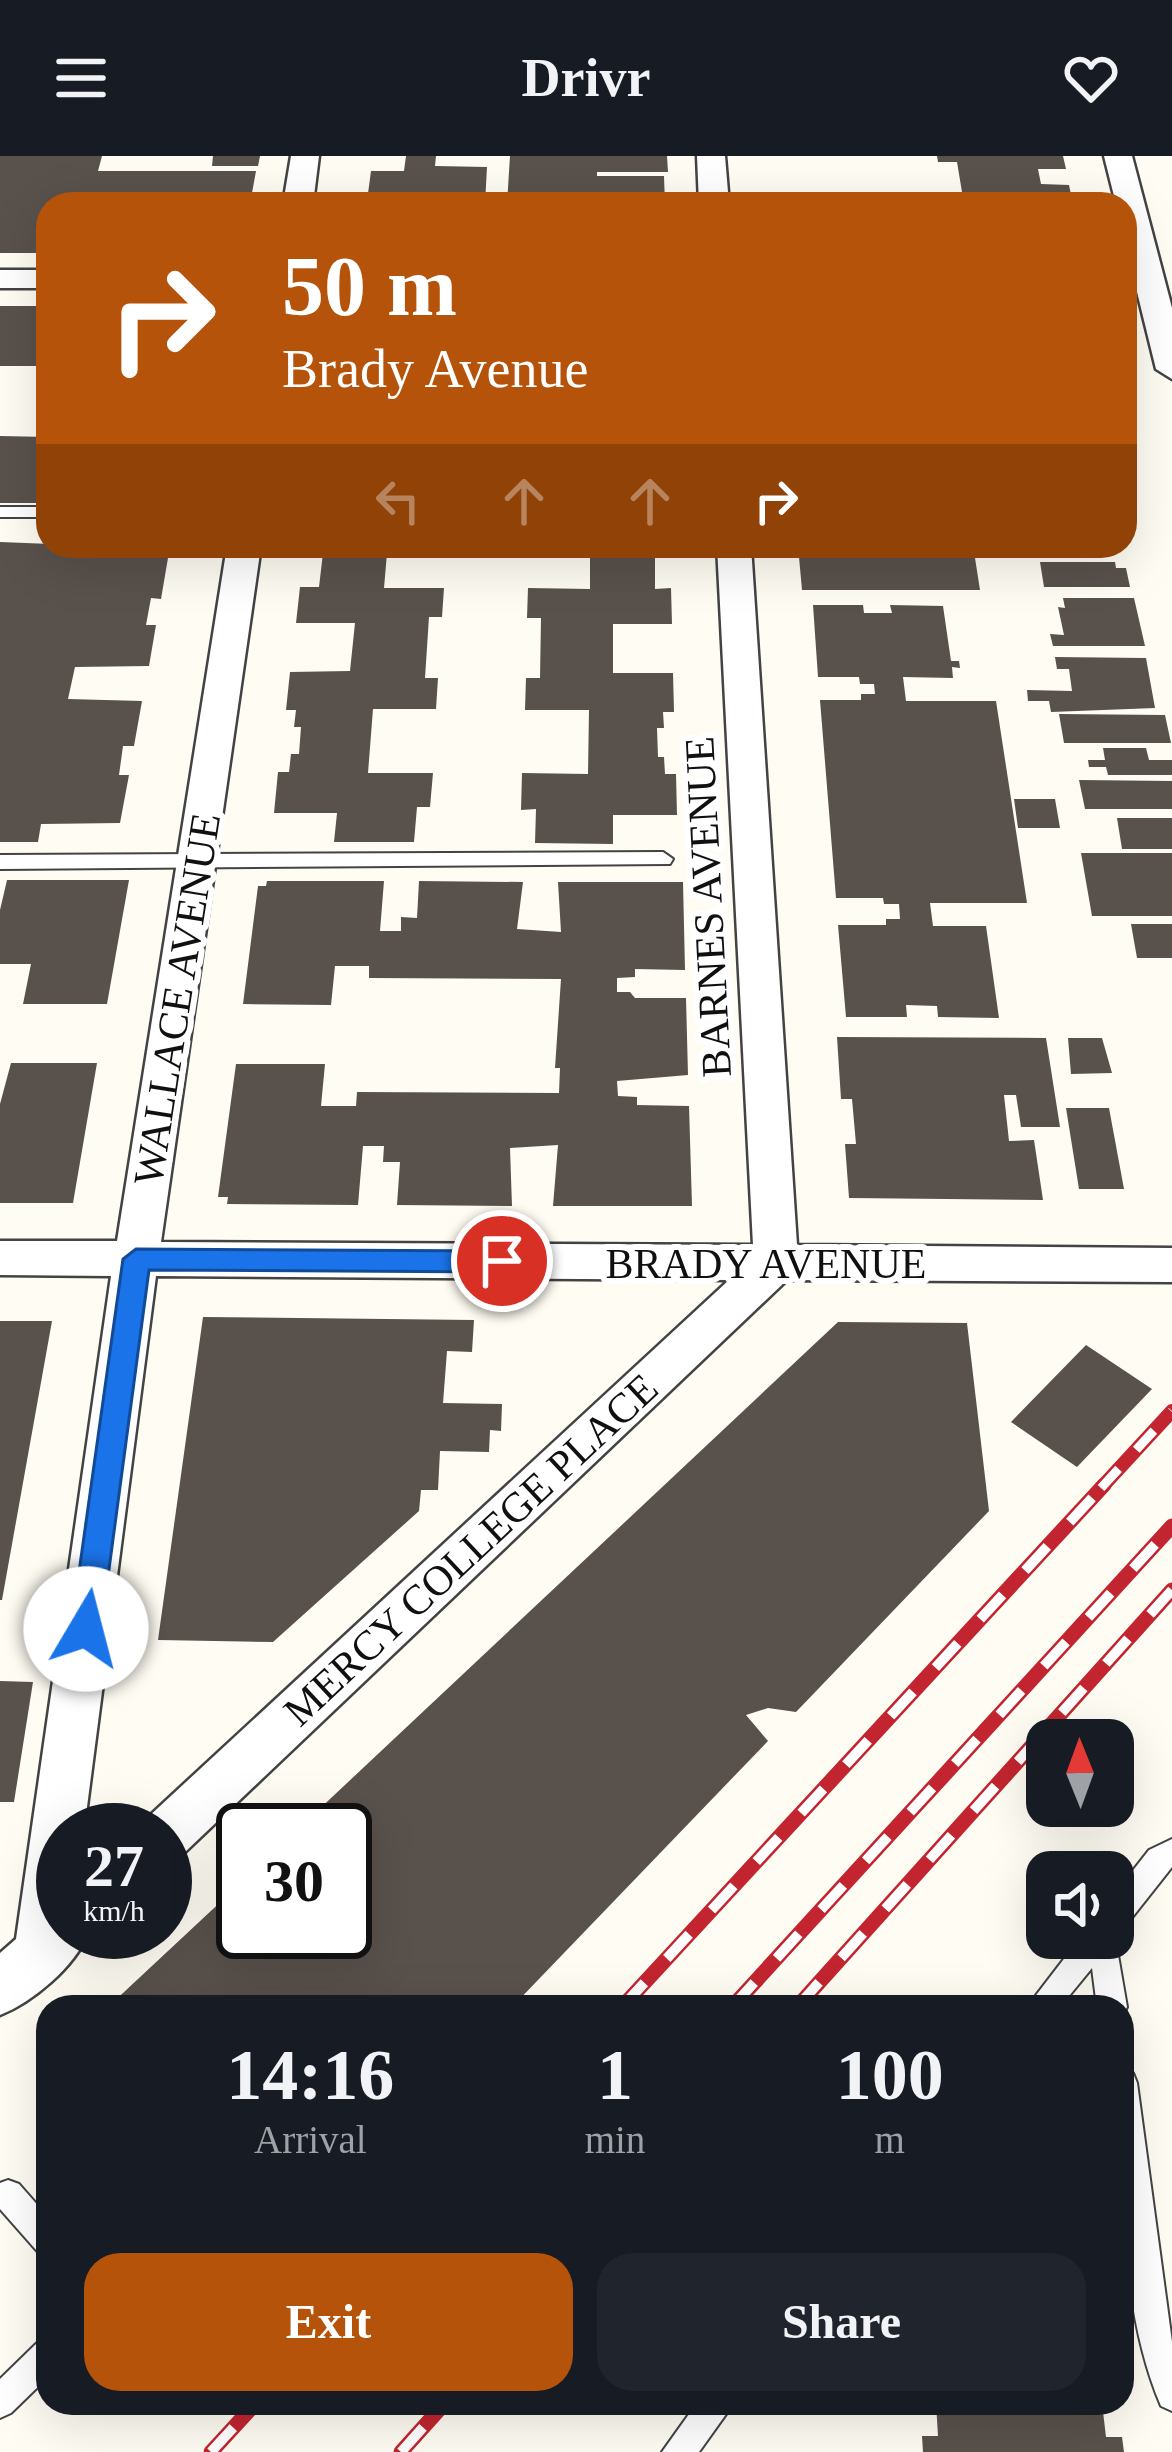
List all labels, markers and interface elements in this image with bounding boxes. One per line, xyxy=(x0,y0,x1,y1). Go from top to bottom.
icon: menu xyxy=(48,45,114,111)
icon: heart xyxy=(1058,45,1124,111)
text: Drivr xyxy=(522,48,650,108)
icon: right xyxy=(84,240,240,396)
text: 50 m xyxy=(282,240,457,333)
text: Brady Avenue xyxy=(282,339,588,399)
icon: left xyxy=(365,468,431,534)
icon: ahead xyxy=(491,468,557,534)
icon: ahead xyxy=(617,468,683,534)
icon: right xyxy=(743,468,809,534)
street label: BARNES AVENUE xyxy=(676,735,740,1078)
street label: WALLACE AVENUE xyxy=(125,810,229,1188)
pin xyxy=(451,1210,553,1312)
icon: arrive xyxy=(469,1228,535,1294)
street label: BRADY AVENUE xyxy=(606,1241,926,1287)
street label: MERCY COLLEGE PLACE xyxy=(275,1365,667,1735)
position arrow xyxy=(23,1566,149,1692)
north arrow xyxy=(1026,1719,1134,1827)
map controls xyxy=(1026,1719,1134,1959)
speed limit sign: 30 xyxy=(216,1803,372,1959)
text: 27 xyxy=(84,1833,144,1899)
button: sound xyxy=(1026,1851,1134,1959)
text: km/h xyxy=(83,1894,145,1927)
text: 14:16 xyxy=(226,2035,394,2115)
text: 1 xyxy=(597,2035,633,2115)
text: 100 xyxy=(836,2035,944,2115)
text: Arrival xyxy=(254,2118,367,2161)
text: min xyxy=(585,2118,645,2161)
text: m xyxy=(874,2118,905,2161)
button: Exit xyxy=(84,2253,573,2391)
button: Share xyxy=(597,2253,1086,2391)

